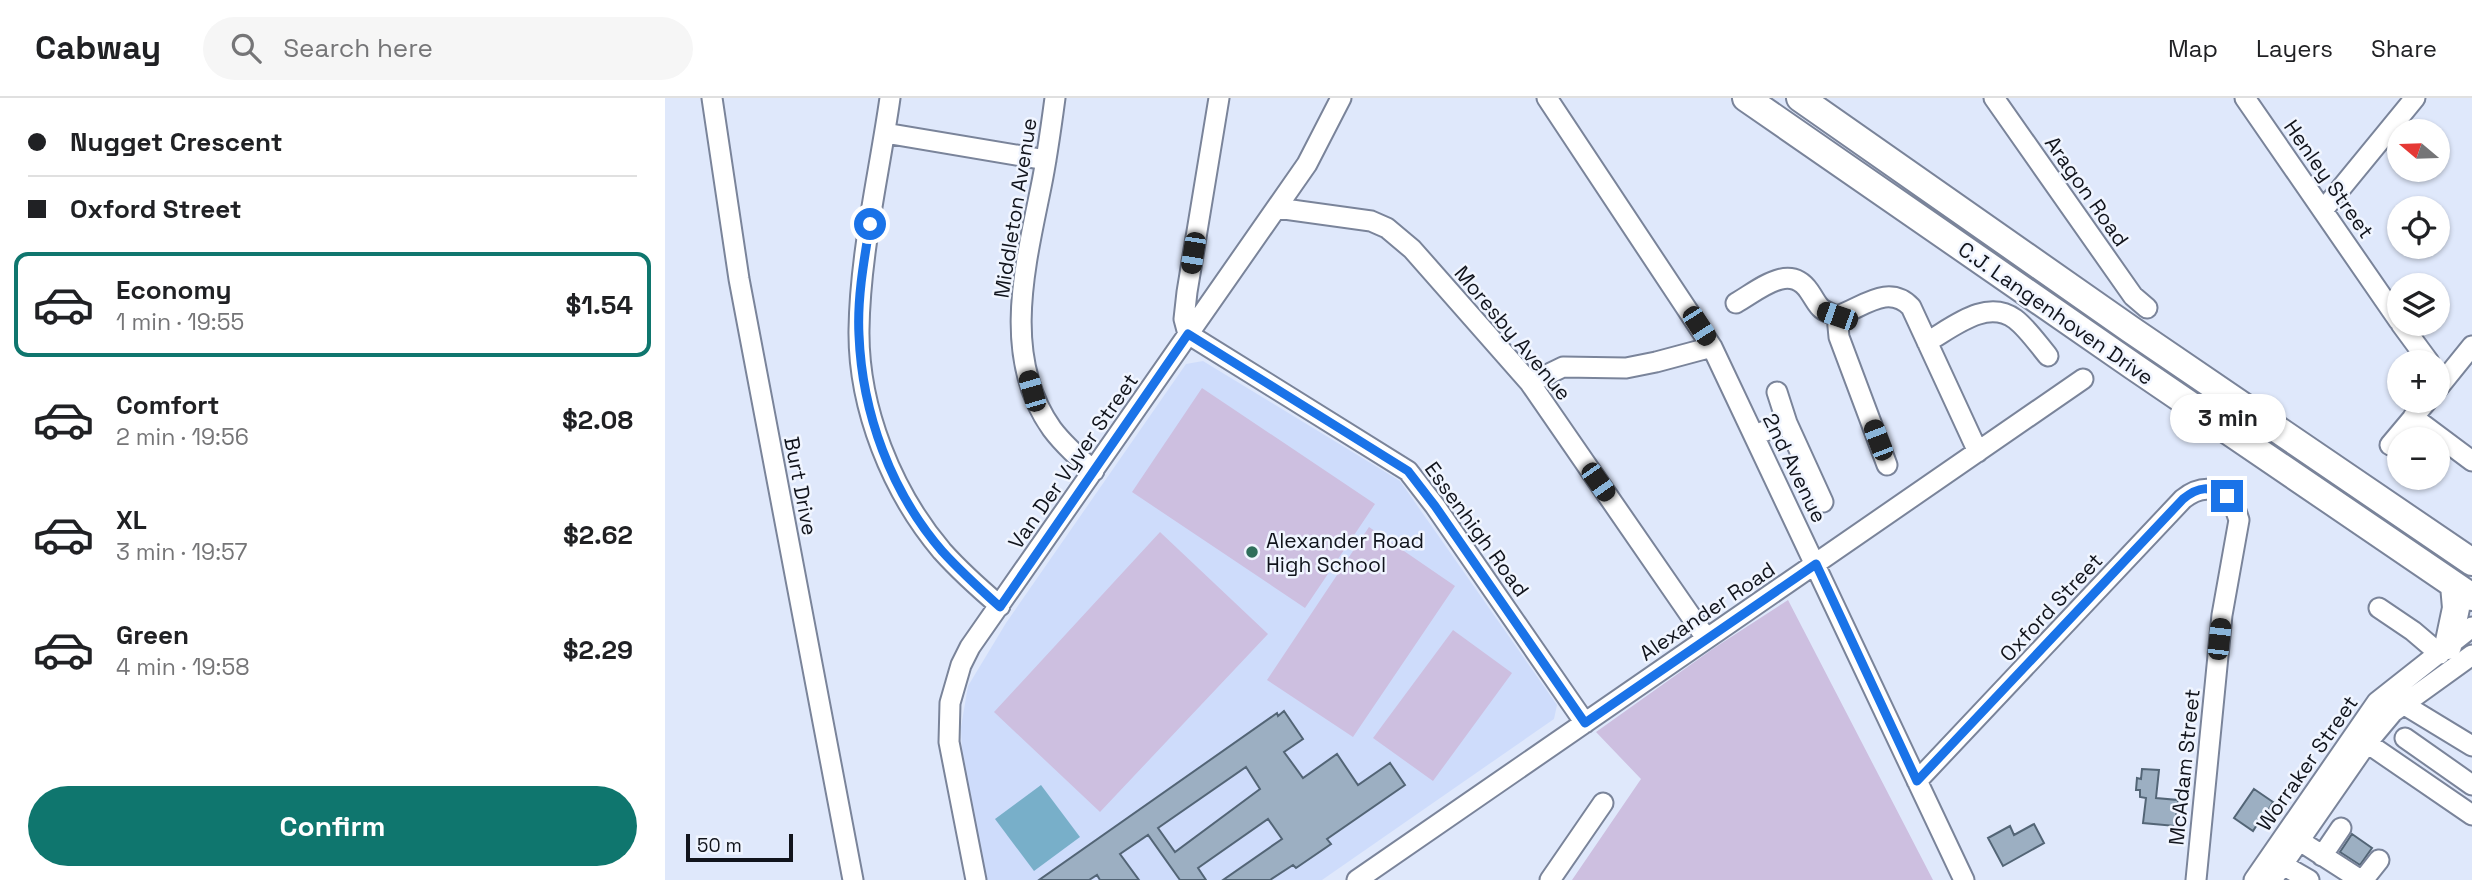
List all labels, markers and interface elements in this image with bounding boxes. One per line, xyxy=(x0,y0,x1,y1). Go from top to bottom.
search box xyxy=(203,17,693,80)
text: Cabway xyxy=(35,27,161,69)
icon: search xyxy=(227,29,265,67)
text: Search here xyxy=(283,31,433,65)
text: Map xyxy=(2168,33,2218,64)
text: Layers xyxy=(2256,33,2333,64)
text: Share xyxy=(2371,33,2437,64)
street label: Henley Street xyxy=(2278,114,2380,244)
street label: Middleton Avenue xyxy=(987,116,1043,300)
north arrow xyxy=(2387,119,2450,182)
map controls xyxy=(2387,119,2450,490)
text: Nugget Crescent xyxy=(70,125,283,159)
street label: Aragon Road xyxy=(2039,130,2135,252)
text: Oxford Street xyxy=(70,192,242,226)
button: locate xyxy=(2387,196,2450,259)
route start xyxy=(854,208,886,240)
car xyxy=(1180,231,1207,275)
street label: C.J. Langenhoven Drive xyxy=(1953,235,2159,391)
street label: Moresby Avenue xyxy=(1449,260,1577,406)
icon: car xyxy=(32,273,95,336)
text: Economy xyxy=(116,273,232,307)
button: layers xyxy=(2387,273,2450,336)
text: $1.54 xyxy=(566,288,633,322)
car xyxy=(1814,299,1861,333)
car xyxy=(1679,303,1720,349)
text: 1 min · 19:55 xyxy=(116,307,244,337)
button: + xyxy=(2387,350,2450,413)
street label: Van Der Vyver Street xyxy=(1002,368,1144,554)
car xyxy=(1017,368,1048,414)
icon: car xyxy=(32,388,95,451)
text: Comfort xyxy=(116,388,219,422)
callout: 3 min xyxy=(2169,394,2285,444)
text: $2.08 xyxy=(562,403,633,437)
text: 3 min xyxy=(2198,403,2258,433)
street label: 2nd Avenue xyxy=(1757,409,1833,527)
car xyxy=(1861,417,1896,463)
text: 2 min · 19:56 xyxy=(116,422,249,452)
button: − xyxy=(2387,427,2450,490)
street label: Burt Drive xyxy=(778,434,824,538)
street label: Essenhigh Road xyxy=(1419,456,1535,602)
car xyxy=(1578,459,1619,505)
route end xyxy=(2211,480,2243,512)
icon: car xyxy=(32,503,95,566)
text: XL xyxy=(116,503,147,537)
text: $2.62 xyxy=(563,518,633,552)
place label: Alexander Road High School xyxy=(1266,527,1424,578)
text: 3 min · 19:57 xyxy=(116,537,247,567)
marker: Alexander Road High School xyxy=(1244,544,1260,560)
street label: Oxford Street xyxy=(1994,547,2108,667)
street label: Alexander Road xyxy=(1634,556,1780,666)
car xyxy=(2207,617,2232,661)
icon: car xyxy=(32,618,95,681)
text: Green xyxy=(116,618,189,652)
text: $2.29 xyxy=(563,633,633,667)
text: 4 min · 19:58 xyxy=(116,652,250,682)
street label: McAdam Street xyxy=(2162,687,2206,847)
street label: Worraker Street xyxy=(2250,690,2364,836)
button: Confirm xyxy=(28,786,637,866)
scale bar xyxy=(686,831,793,863)
text: 50 m xyxy=(697,833,742,858)

